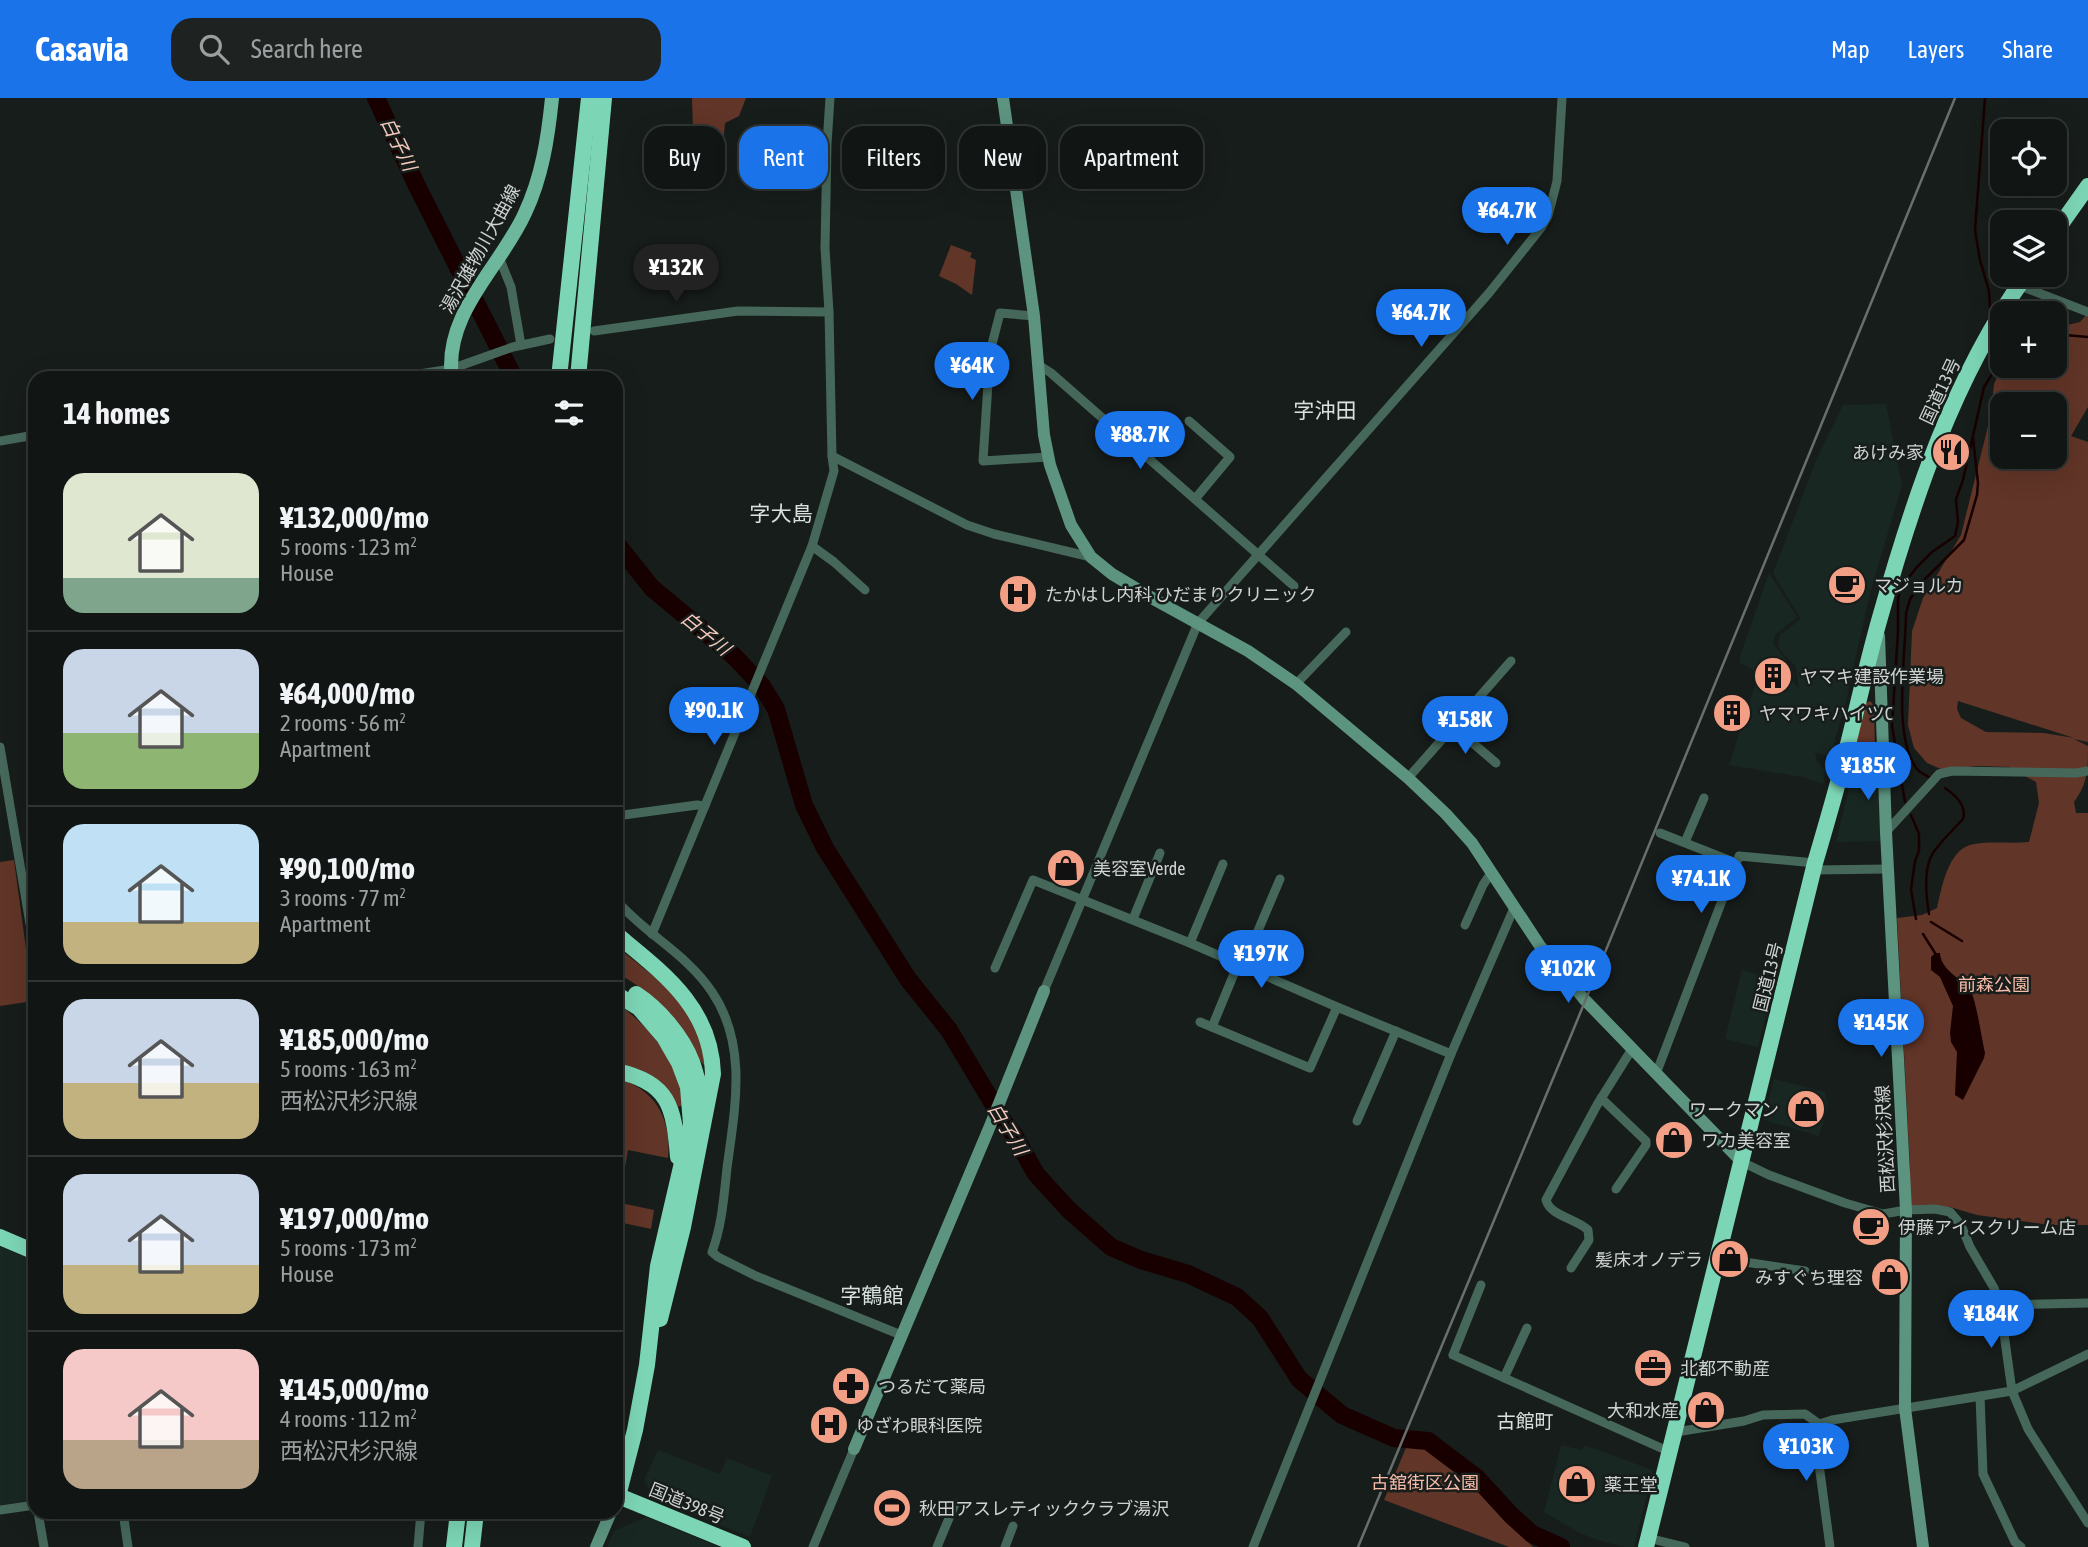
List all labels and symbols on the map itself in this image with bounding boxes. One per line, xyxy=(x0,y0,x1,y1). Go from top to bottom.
water label: 白子川 xyxy=(377,114,422,176)
street label: 湯沢雄物川大曲線 xyxy=(436,181,524,317)
pin: ¥64.7K xyxy=(1450,188,1564,247)
pin: ¥132K xyxy=(627,244,725,304)
pin: ¥64.7K xyxy=(1364,289,1478,349)
pin: ¥64K xyxy=(931,342,1013,402)
street label: 国道13号 xyxy=(1915,354,1965,428)
district label: 字沖田 xyxy=(1294,398,1357,422)
pin: ¥88.7K xyxy=(1083,412,1197,471)
restaurant icon: あけみ家 xyxy=(1930,431,1972,473)
place label: あけみ家 xyxy=(1852,442,1924,463)
district label: 字大島 xyxy=(750,501,813,525)
cafe icon: マジョルカ xyxy=(1826,564,1868,606)
hospital icon: たかはし内科 ひだまりクリニック xyxy=(997,573,1039,615)
place label: マジョルカ xyxy=(1874,575,1963,596)
place label: たかはし内科 ひだまりクリニック xyxy=(1045,584,1316,605)
water label: 白子川 xyxy=(677,607,737,661)
building icon: ヤマキ建設作業場 xyxy=(1752,655,1794,697)
place label: ヤマキ建設作業場 xyxy=(1800,666,1944,687)
pin: ¥90.1K xyxy=(657,688,771,747)
building icon: ヤマワキハイツC xyxy=(1711,692,1753,734)
pin: ¥158K xyxy=(1416,696,1514,756)
place label: ヤマワキハイツC xyxy=(1759,703,1893,724)
pin: ¥185K xyxy=(1819,742,1917,802)
shop icon: 美容室Verde xyxy=(1045,847,1087,889)
pin: ¥74.1K xyxy=(1644,856,1758,915)
place label: 美容室Verde xyxy=(1093,858,1185,879)
pin: ¥197K xyxy=(1212,930,1310,990)
street label: 国道13号 xyxy=(1749,940,1787,1014)
pin: ¥102K xyxy=(1519,946,1617,1005)
park label: 前森公園 xyxy=(1958,974,2030,995)
pin: ¥145K xyxy=(1832,1000,1930,1059)
street label: 西松沢杉沢線 xyxy=(1872,1085,1898,1193)
shop icon: ワークマン xyxy=(1785,1088,1827,1130)
water label: 白子川 xyxy=(984,1099,1033,1161)
place label: ワークマン xyxy=(1689,1099,1779,1120)
shop icon: ワカ美容室 xyxy=(1653,1119,1695,1161)
place label: ワカ美容室 xyxy=(1701,1130,1791,1151)
cafe icon: 伊藤アイスクリーム店 xyxy=(1850,1206,1892,1248)
place label: 伊藤アイスクリーム店 xyxy=(1898,1217,2076,1238)
shop icon: 髪床オノデラ xyxy=(1709,1238,1751,1280)
place label: 髪床オノデラ xyxy=(1595,1249,1703,1270)
shop icon: みすぐち理容 xyxy=(1869,1256,1911,1298)
place label: みすぐち理容 xyxy=(1755,1267,1863,1288)
district label: 字鶴館 xyxy=(841,1283,904,1307)
pin: ¥184K xyxy=(1942,1290,2040,1350)
office icon: 北都不動産 xyxy=(1632,1347,1674,1389)
place label: 北都不動産 xyxy=(1680,1358,1770,1379)
pharmacy icon: つるだて薬局 xyxy=(830,1365,872,1407)
place label: つるだて薬局 xyxy=(878,1376,986,1397)
shop icon: 大和水産 xyxy=(1685,1389,1727,1431)
place label: 大和水産 xyxy=(1607,1400,1679,1421)
hospital icon: ゆざわ眼科医院 xyxy=(808,1404,850,1446)
district label: 古館町 xyxy=(1496,1410,1554,1432)
place label: ゆざわ眼科医院 xyxy=(856,1415,982,1436)
pin: ¥103K xyxy=(1757,1424,1855,1483)
shop icon: 薬王堂 xyxy=(1556,1463,1598,1505)
park label: 古舘街区公園 xyxy=(1371,1472,1479,1493)
place label: 薬王堂 xyxy=(1604,1474,1658,1495)
street label: 国道398号 xyxy=(646,1478,728,1528)
sports icon: 秋田アスレティッククラブ湯沢 xyxy=(871,1487,913,1529)
place label: 秋田アスレティッククラブ湯沢 xyxy=(919,1498,1169,1519)

